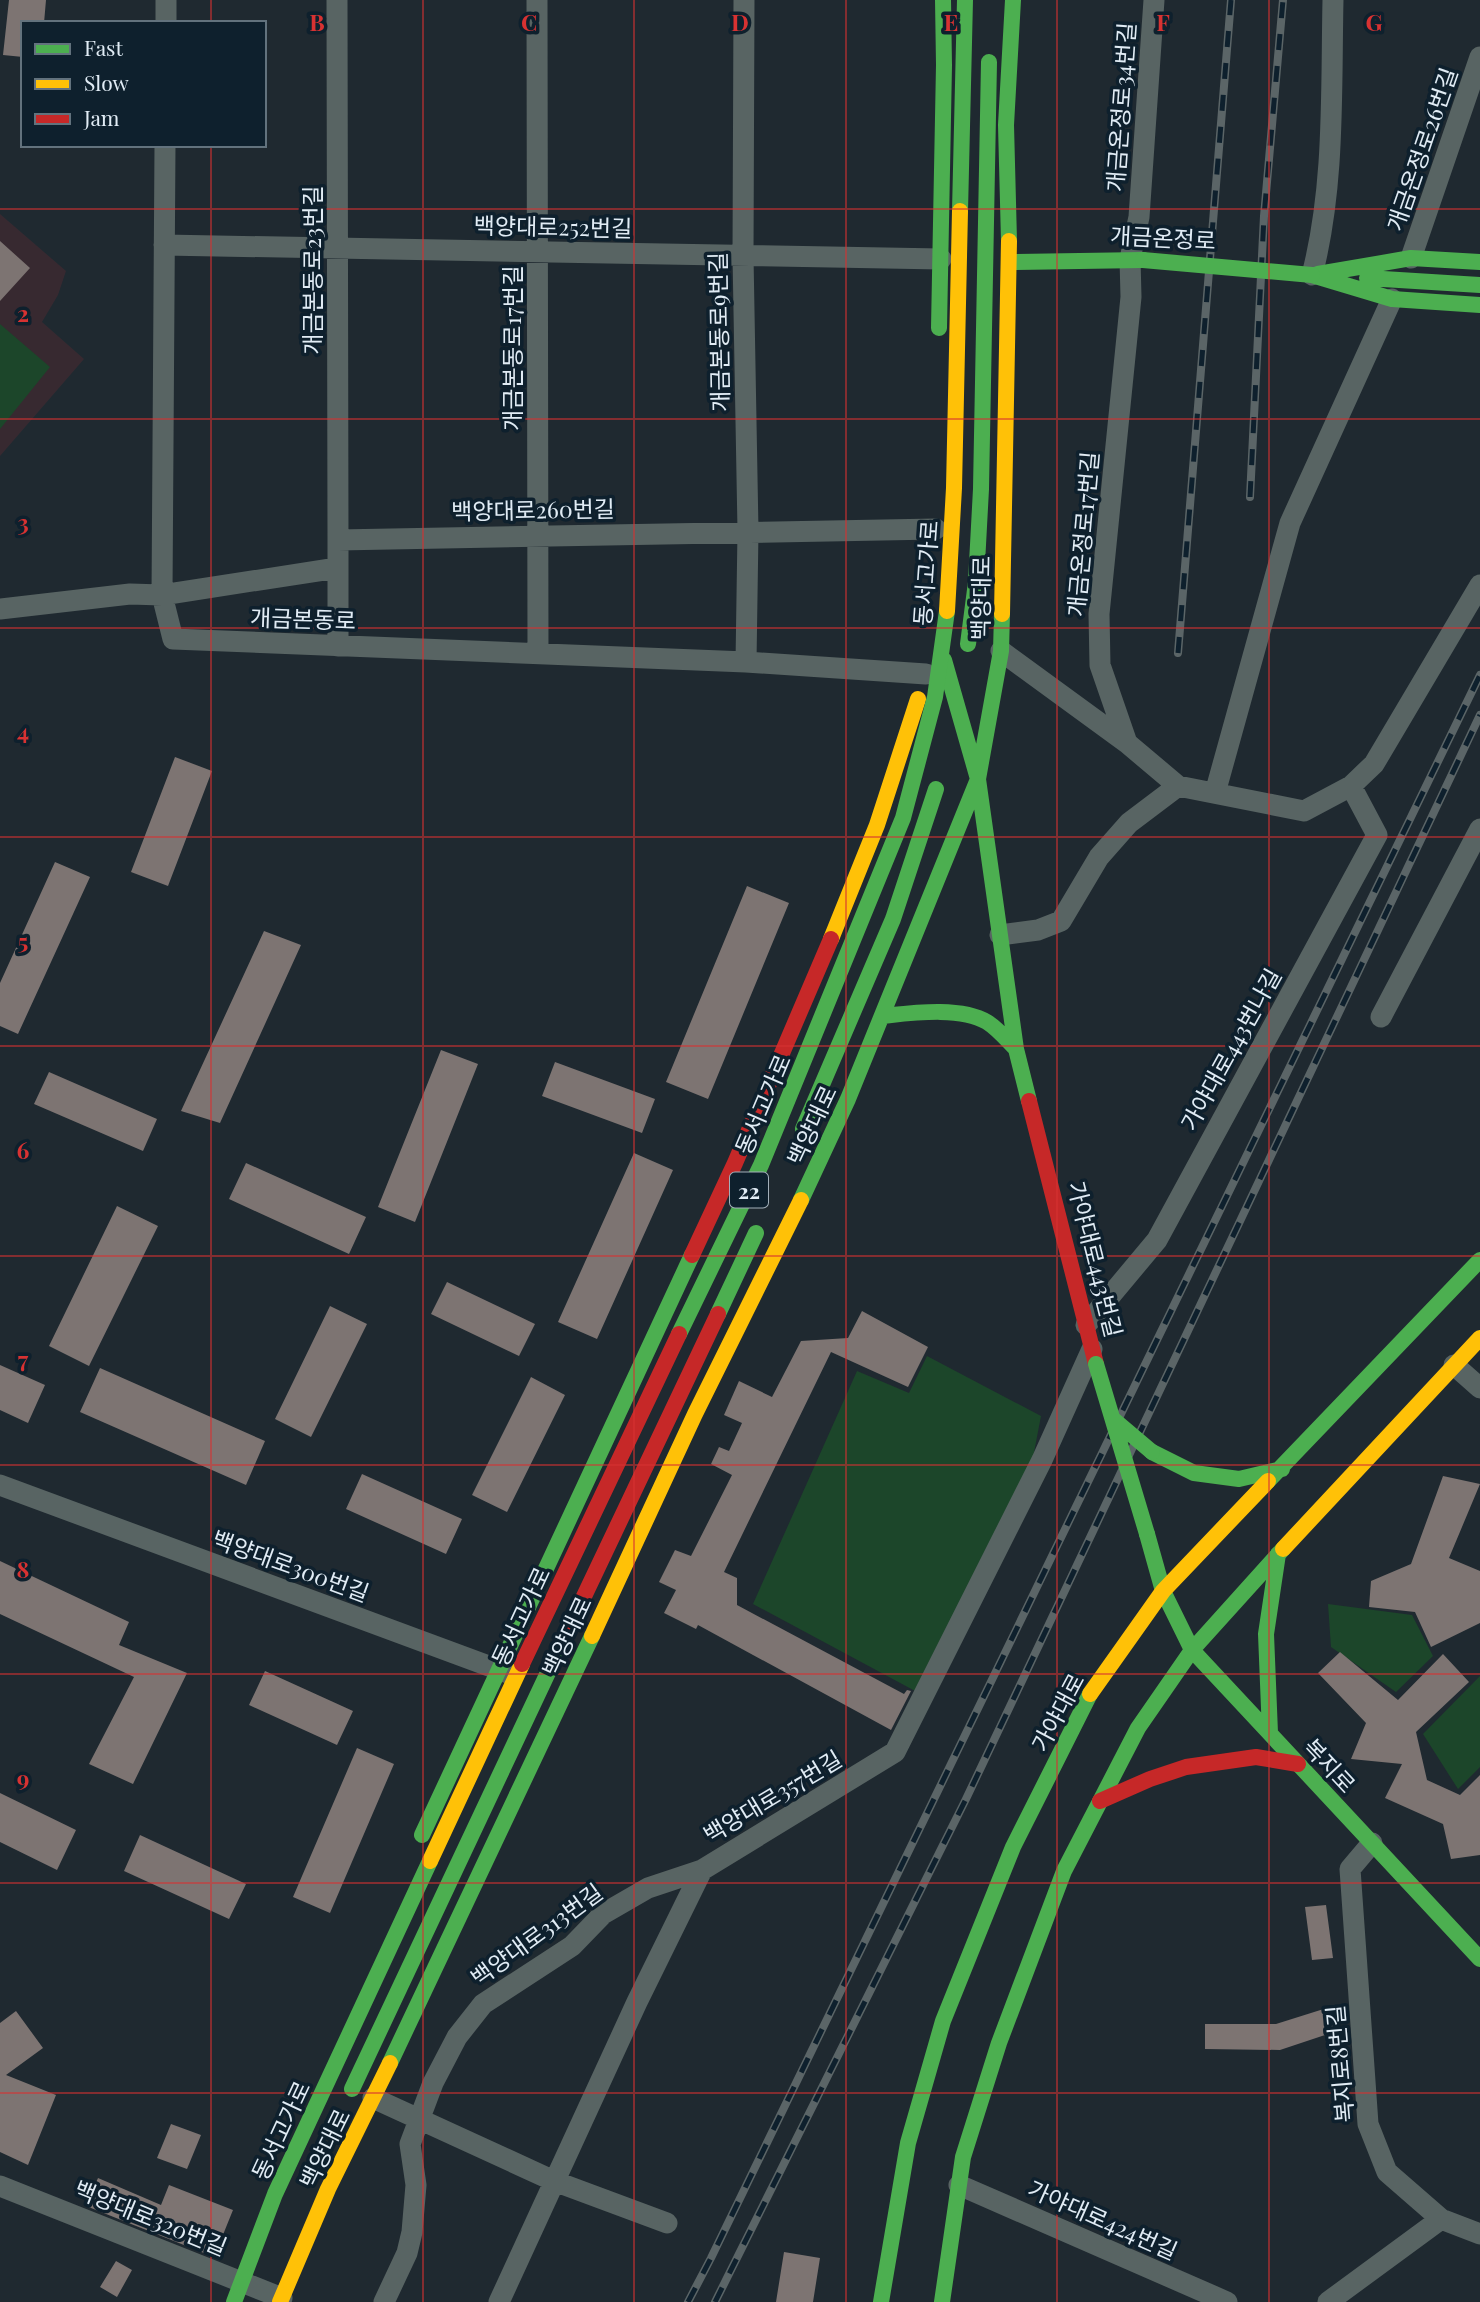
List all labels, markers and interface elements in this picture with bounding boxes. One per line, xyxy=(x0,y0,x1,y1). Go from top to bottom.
text: B xyxy=(309,6,325,37)
text: C xyxy=(521,6,537,37)
text: D xyxy=(731,6,749,37)
text: E xyxy=(944,6,958,37)
text: F xyxy=(1156,6,1170,37)
text: G xyxy=(1366,6,1383,37)
legend xyxy=(21,21,266,147)
street label: 개금온정로34번길 xyxy=(1099,21,1141,193)
text: Fast xyxy=(84,33,123,61)
street label: 개금온정로26번길 xyxy=(1379,63,1463,235)
text: Slow xyxy=(84,68,129,96)
text: Jam xyxy=(83,103,120,131)
street label: 개금본동로23번길 xyxy=(296,185,327,355)
street label: 백양대로252번길 xyxy=(473,209,633,243)
street label: 개금온정로 xyxy=(1109,219,1217,255)
street label: 개금본동로9번길 xyxy=(701,252,735,412)
street label: 개금본동로17번길 xyxy=(496,265,527,431)
text: 2 xyxy=(17,297,29,328)
street label: 개금온정로17번길 xyxy=(1059,450,1105,618)
street label: 백양대로260번길 xyxy=(451,492,615,526)
text: 3 xyxy=(17,506,29,537)
street label: 동서고가로 xyxy=(906,519,944,627)
street label: 백양대로 xyxy=(964,555,996,641)
street label: 개금본동로 xyxy=(250,601,356,635)
text: 4 xyxy=(17,715,29,746)
text: 5 xyxy=(18,925,28,956)
street label: 가야대로443번나길 xyxy=(1173,962,1287,1136)
street label: 동서고가로 xyxy=(727,1049,797,1159)
street label: 백양대로 xyxy=(779,1080,843,1170)
text: 6 xyxy=(17,1134,30,1165)
road number: 22 xyxy=(730,1172,768,1208)
street label: 가야대로443번길 xyxy=(1062,1178,1130,1340)
text: 7 xyxy=(18,1343,29,1374)
street label: 백양대로300번길 xyxy=(208,1522,374,1608)
text: 8 xyxy=(17,1553,29,1584)
street label: 동서고가로 xyxy=(484,1562,556,1670)
street label: 백양대로 xyxy=(534,1591,598,1681)
street label: 가야대로 xyxy=(1023,1667,1091,1757)
street label: 복지로 xyxy=(1297,1731,1363,1799)
street label: 백양대로357번길 xyxy=(697,1742,847,1850)
text: 9 xyxy=(17,1762,29,1793)
street label: 백양대로313번길 xyxy=(464,1876,608,1992)
street label: 복지로8번길 xyxy=(1318,2004,1360,2124)
street label: 동서고가로 xyxy=(244,2076,316,2184)
street label: 백양대로 xyxy=(292,2103,356,2193)
street label: 백양대로320번길 xyxy=(70,2172,232,2262)
street label: 가야대로424번길 xyxy=(1023,2172,1183,2266)

